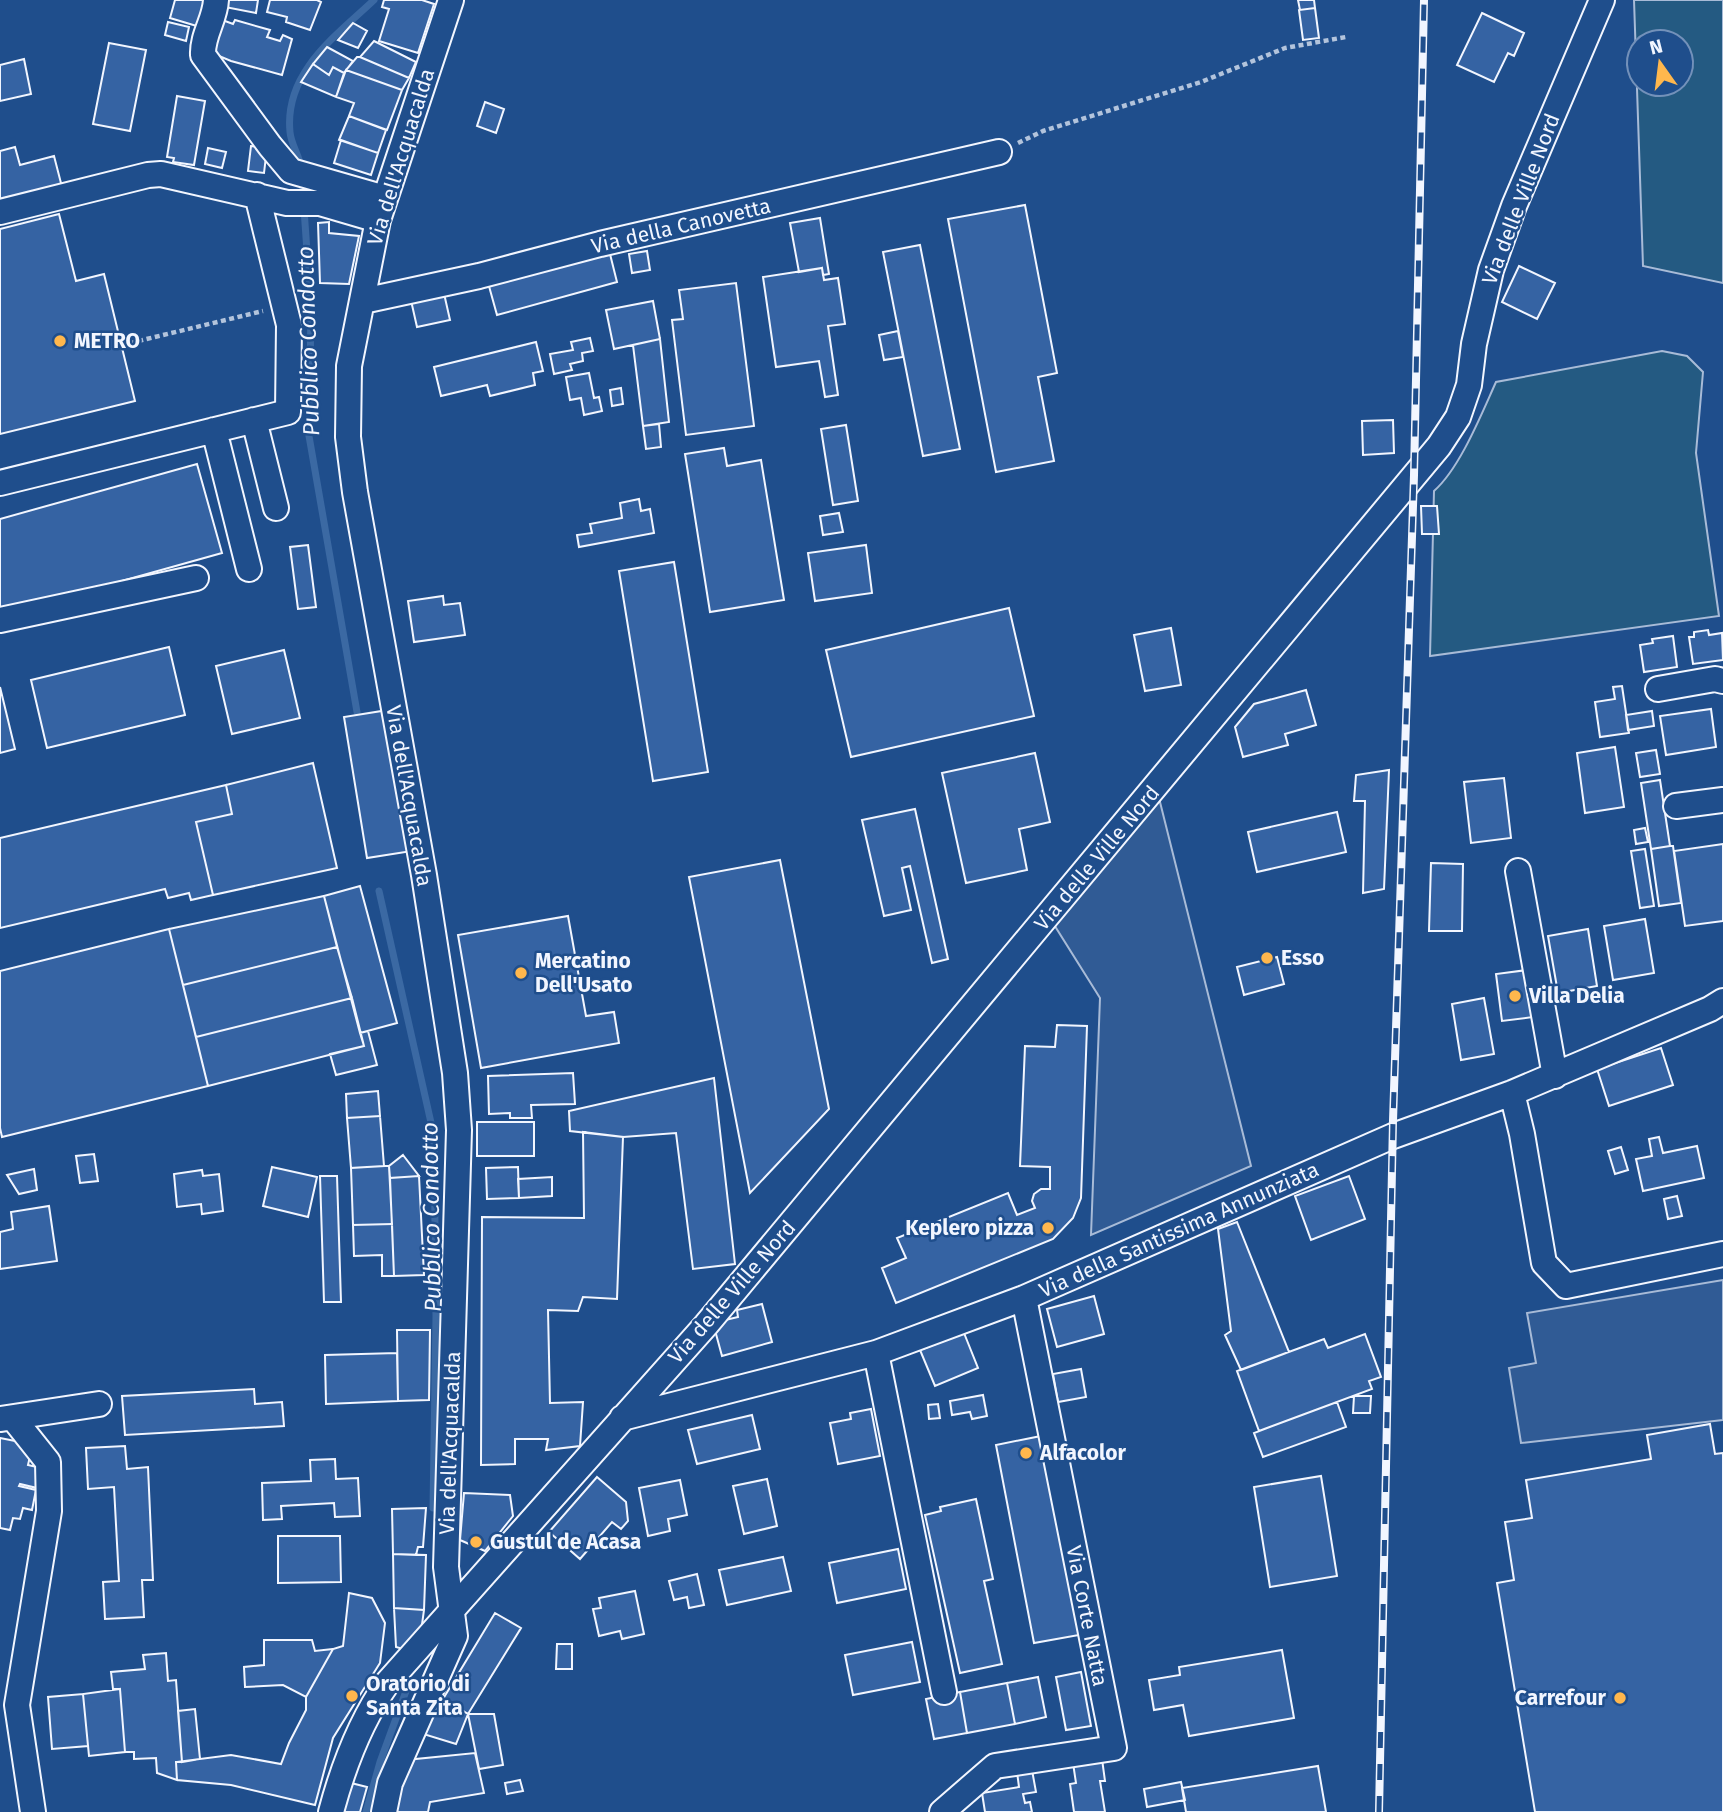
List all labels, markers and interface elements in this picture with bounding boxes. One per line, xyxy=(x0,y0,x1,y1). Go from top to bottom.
north arrow xyxy=(1625,28,1695,98)
text: N xyxy=(1647,34,1665,60)
street label: Via dell'Acquacalda xyxy=(362,65,440,249)
street label: Via delle Ville Nord xyxy=(1476,110,1566,288)
street label: Via della Canovetta xyxy=(589,193,773,259)
water label: Pubblico Condotto xyxy=(291,246,325,436)
place label: METRO xyxy=(74,328,140,354)
marker: METRO xyxy=(52,333,68,349)
street label: Via dell'Acquacalda xyxy=(380,703,438,889)
street label: Via delle Ville Nord xyxy=(1029,780,1165,936)
place label: Esso xyxy=(1281,945,1324,971)
place label: Mercatino Dell'Usato xyxy=(535,948,632,998)
marker: Esso xyxy=(1259,950,1275,966)
marker: Mercatino Dell'Usato xyxy=(513,965,529,981)
place label: Villa Delia xyxy=(1528,983,1625,1009)
marker: Villa Delia xyxy=(1507,988,1523,1004)
water label: Pubblico Condotto xyxy=(415,1122,447,1312)
street label: Via della Santissima Annunziata xyxy=(1035,1156,1323,1304)
street label: Via delle Ville Nord xyxy=(663,1215,801,1369)
place label: Keplero pizza xyxy=(905,1215,1034,1241)
marker: Keplero pizza xyxy=(1040,1220,1056,1236)
street label: Via dell'Acquacalda xyxy=(434,1351,466,1535)
place label: Alfacolor xyxy=(1039,1440,1126,1466)
marker: Alfacolor xyxy=(1018,1445,1034,1461)
place label: Gustul de Acasa xyxy=(490,1529,641,1555)
marker: Gustul de Acasa xyxy=(468,1534,484,1550)
street label: Via Corte Natta xyxy=(1061,1543,1113,1689)
place label: Oratorio di Santa Zita xyxy=(366,1671,470,1721)
place label: Carrefour xyxy=(1515,1685,1607,1711)
marker: Oratorio di Santa Zita xyxy=(344,1688,360,1704)
marker: Carrefour xyxy=(1612,1690,1628,1706)

